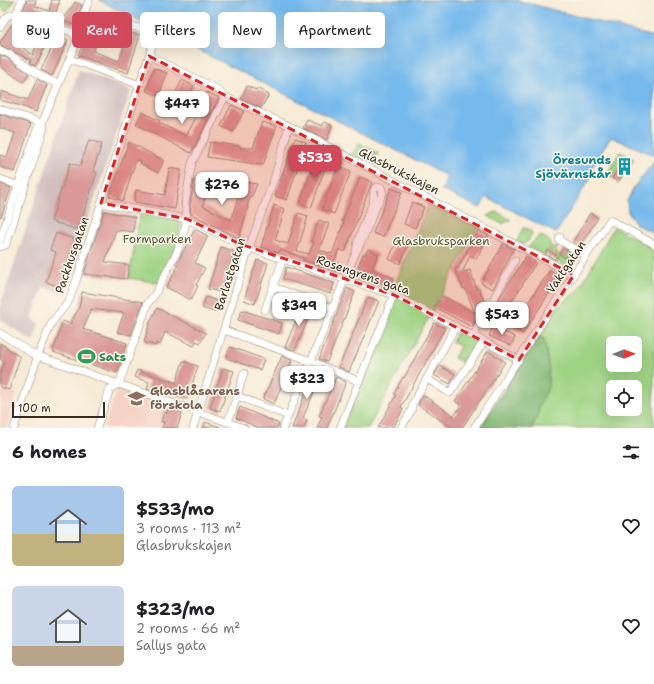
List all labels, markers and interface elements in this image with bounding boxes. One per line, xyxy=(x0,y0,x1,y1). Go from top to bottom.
chip: Buy xyxy=(12,12,64,48)
chip: Rent xyxy=(72,12,132,48)
chip: Filters xyxy=(140,12,210,48)
chip: New xyxy=(218,12,276,48)
chip: Apartment xyxy=(284,12,385,48)
pin: $447 xyxy=(158,91,206,125)
text: $447 xyxy=(164,95,200,112)
street label: Glasbrukskajen xyxy=(356,144,442,198)
pin: $533 xyxy=(291,145,339,179)
text: $533 xyxy=(298,149,332,166)
place label: Öresunds Sjövärnskår xyxy=(535,152,612,182)
building icon: Öresunds Sjövärnskår xyxy=(614,157,634,177)
pin: $276 xyxy=(198,172,246,206)
text: $276 xyxy=(204,176,240,193)
street label: Packhusgatan xyxy=(51,214,93,296)
park label: Formparken xyxy=(123,231,191,247)
park label: Glasbruksparken xyxy=(392,233,490,249)
street label: Barlastgatan xyxy=(211,236,249,312)
street label: Vaktgatan xyxy=(543,238,589,296)
street label: Rosengrens gata xyxy=(314,251,412,299)
pin: $349 xyxy=(275,293,323,327)
text: $349 xyxy=(281,297,317,314)
pin: $543 xyxy=(478,302,526,336)
text: $543 xyxy=(485,306,519,323)
north arrow xyxy=(606,336,642,372)
map controls xyxy=(606,336,642,416)
sports icon: Sats xyxy=(76,347,96,367)
place label: Sats xyxy=(99,349,126,365)
pin: $323 xyxy=(283,366,331,400)
text: $323 xyxy=(289,370,325,387)
button: locate xyxy=(606,380,642,416)
place label: Glasblåsarens förskola xyxy=(150,383,240,413)
school or university icon: Glasblåsarens förskola xyxy=(127,388,147,408)
scale bar xyxy=(12,400,105,419)
text: 100 m xyxy=(18,401,51,416)
text: 6 homes xyxy=(12,441,87,463)
icon: filters xyxy=(620,441,642,463)
text: $533/mo xyxy=(136,498,214,520)
icon: home xyxy=(44,502,92,550)
icon: heart xyxy=(620,515,642,537)
text: 3 rooms · 113 m² xyxy=(136,520,241,537)
text: Glasbrukskajen xyxy=(136,537,232,554)
text: $323/mo xyxy=(136,598,215,620)
icon: home xyxy=(44,602,92,650)
icon: heart xyxy=(620,615,642,637)
text: 2 rooms · 66 m² xyxy=(136,620,240,637)
text: Sallys gata xyxy=(136,637,206,654)

